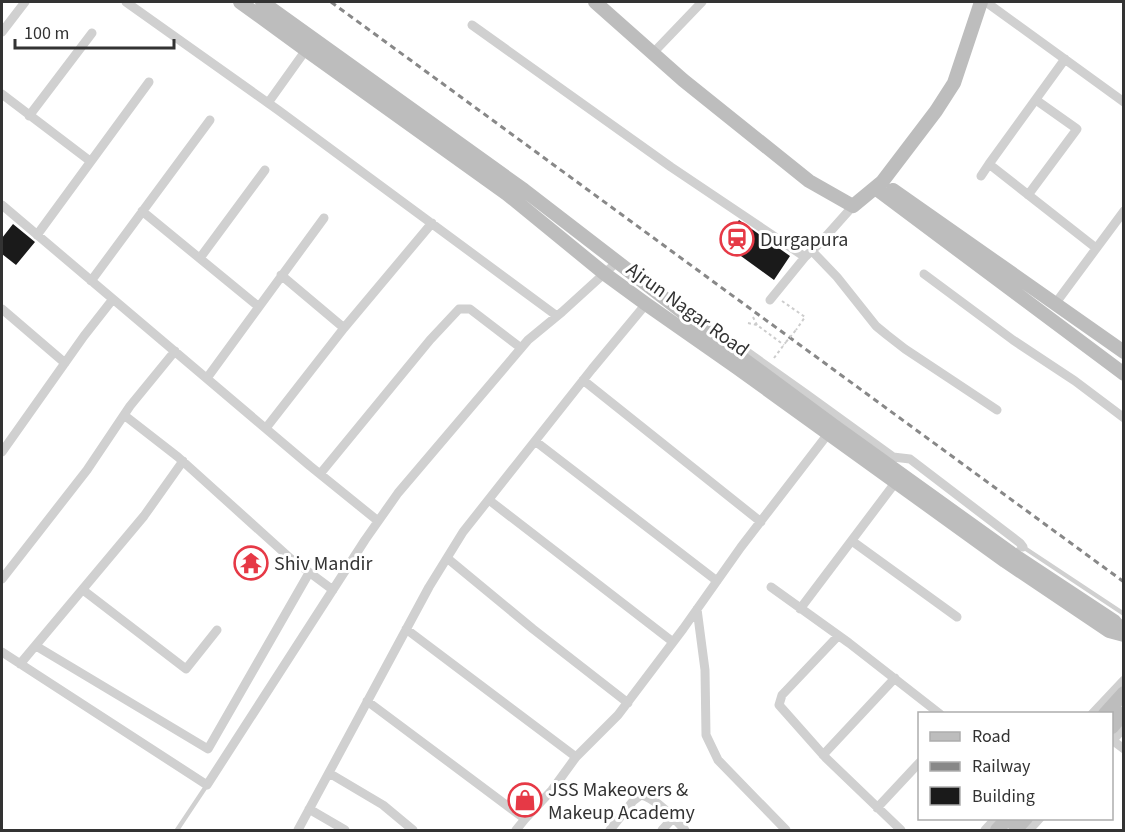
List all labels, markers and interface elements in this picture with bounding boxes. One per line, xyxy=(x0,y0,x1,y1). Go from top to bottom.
scale bar xyxy=(15,12,174,50)
text: 100 m xyxy=(24,21,69,46)
station icon: Durgapura xyxy=(719,221,755,257)
place label: Durgapura xyxy=(760,226,848,254)
street label: Ajrun Nagar Road xyxy=(620,256,754,364)
temple icon: Shiv Mandir xyxy=(233,545,269,581)
place label: Shiv Mandir xyxy=(274,550,372,578)
legend xyxy=(918,712,1113,820)
text: Road xyxy=(972,724,1011,749)
text: Railway xyxy=(972,754,1031,779)
place label: JSS Makeovers & Makeup Academy xyxy=(548,776,696,827)
shop icon: JSS Makeovers & Makeup Academy xyxy=(507,782,543,818)
text: Building xyxy=(972,784,1035,809)

